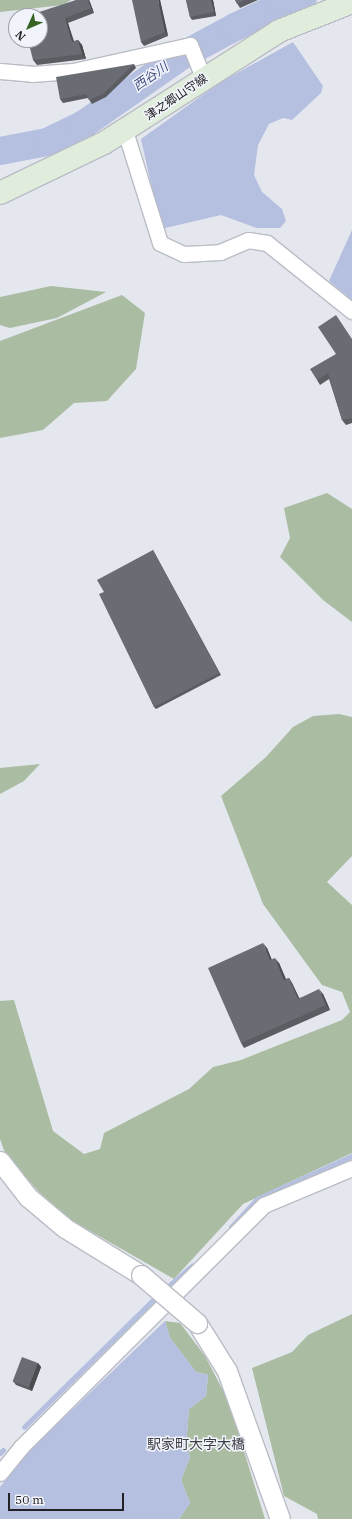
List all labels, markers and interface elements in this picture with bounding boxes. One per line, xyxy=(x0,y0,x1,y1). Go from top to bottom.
north arrow xyxy=(8,8,48,48)
text: N xyxy=(12,28,28,44)
water label: 西谷川 xyxy=(131,59,171,95)
street label: 津之郷山守線 xyxy=(142,71,210,123)
district label: 駅家町大字大橋 xyxy=(147,1436,245,1452)
scale bar xyxy=(10,1485,126,1511)
text: 50 m xyxy=(15,1492,44,1507)

